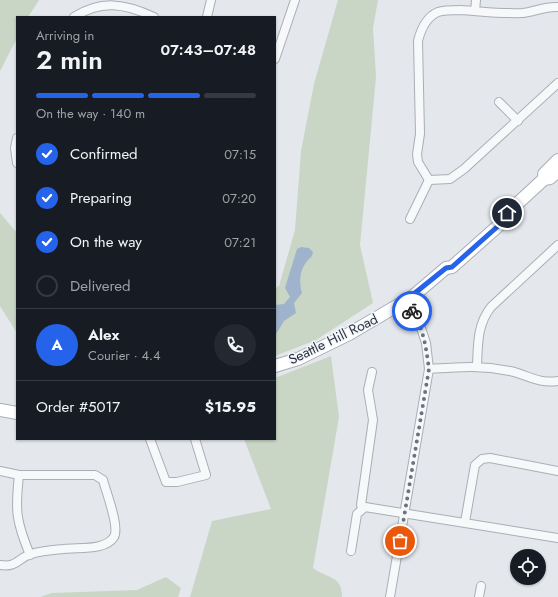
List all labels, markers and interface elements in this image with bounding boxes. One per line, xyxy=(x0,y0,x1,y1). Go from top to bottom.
text: Arriving in xyxy=(36,26,94,45)
text: 07:43–07:48 xyxy=(160,39,256,61)
text: 2 min xyxy=(36,41,103,79)
text: On the way · 140 m xyxy=(36,104,145,123)
icon: check xyxy=(36,143,58,165)
text: Confirmed xyxy=(70,143,138,165)
text: 07:15 xyxy=(224,145,256,164)
icon: check xyxy=(36,187,58,209)
text: Preparing xyxy=(70,187,132,209)
text: 07:20 xyxy=(222,189,256,208)
pin xyxy=(490,196,524,230)
icon: home xyxy=(496,202,518,224)
icon: check xyxy=(36,231,58,253)
text: On the way xyxy=(70,231,142,253)
text: 07:21 xyxy=(224,233,256,252)
text: Delivered xyxy=(70,275,131,297)
courier xyxy=(392,291,432,331)
icon: bike xyxy=(401,300,423,322)
street label: Seattle Hill Road xyxy=(285,309,381,369)
text: Alex xyxy=(88,324,119,346)
button: phone xyxy=(214,324,256,366)
text: A xyxy=(51,334,63,356)
text: Courier · 4.4 xyxy=(88,346,161,365)
text: Order #5017 xyxy=(36,396,120,418)
text: $15.95 xyxy=(205,396,256,418)
pin xyxy=(383,524,417,558)
icon: bag xyxy=(389,530,411,552)
map controls xyxy=(510,549,546,585)
button: locate xyxy=(510,549,546,585)

